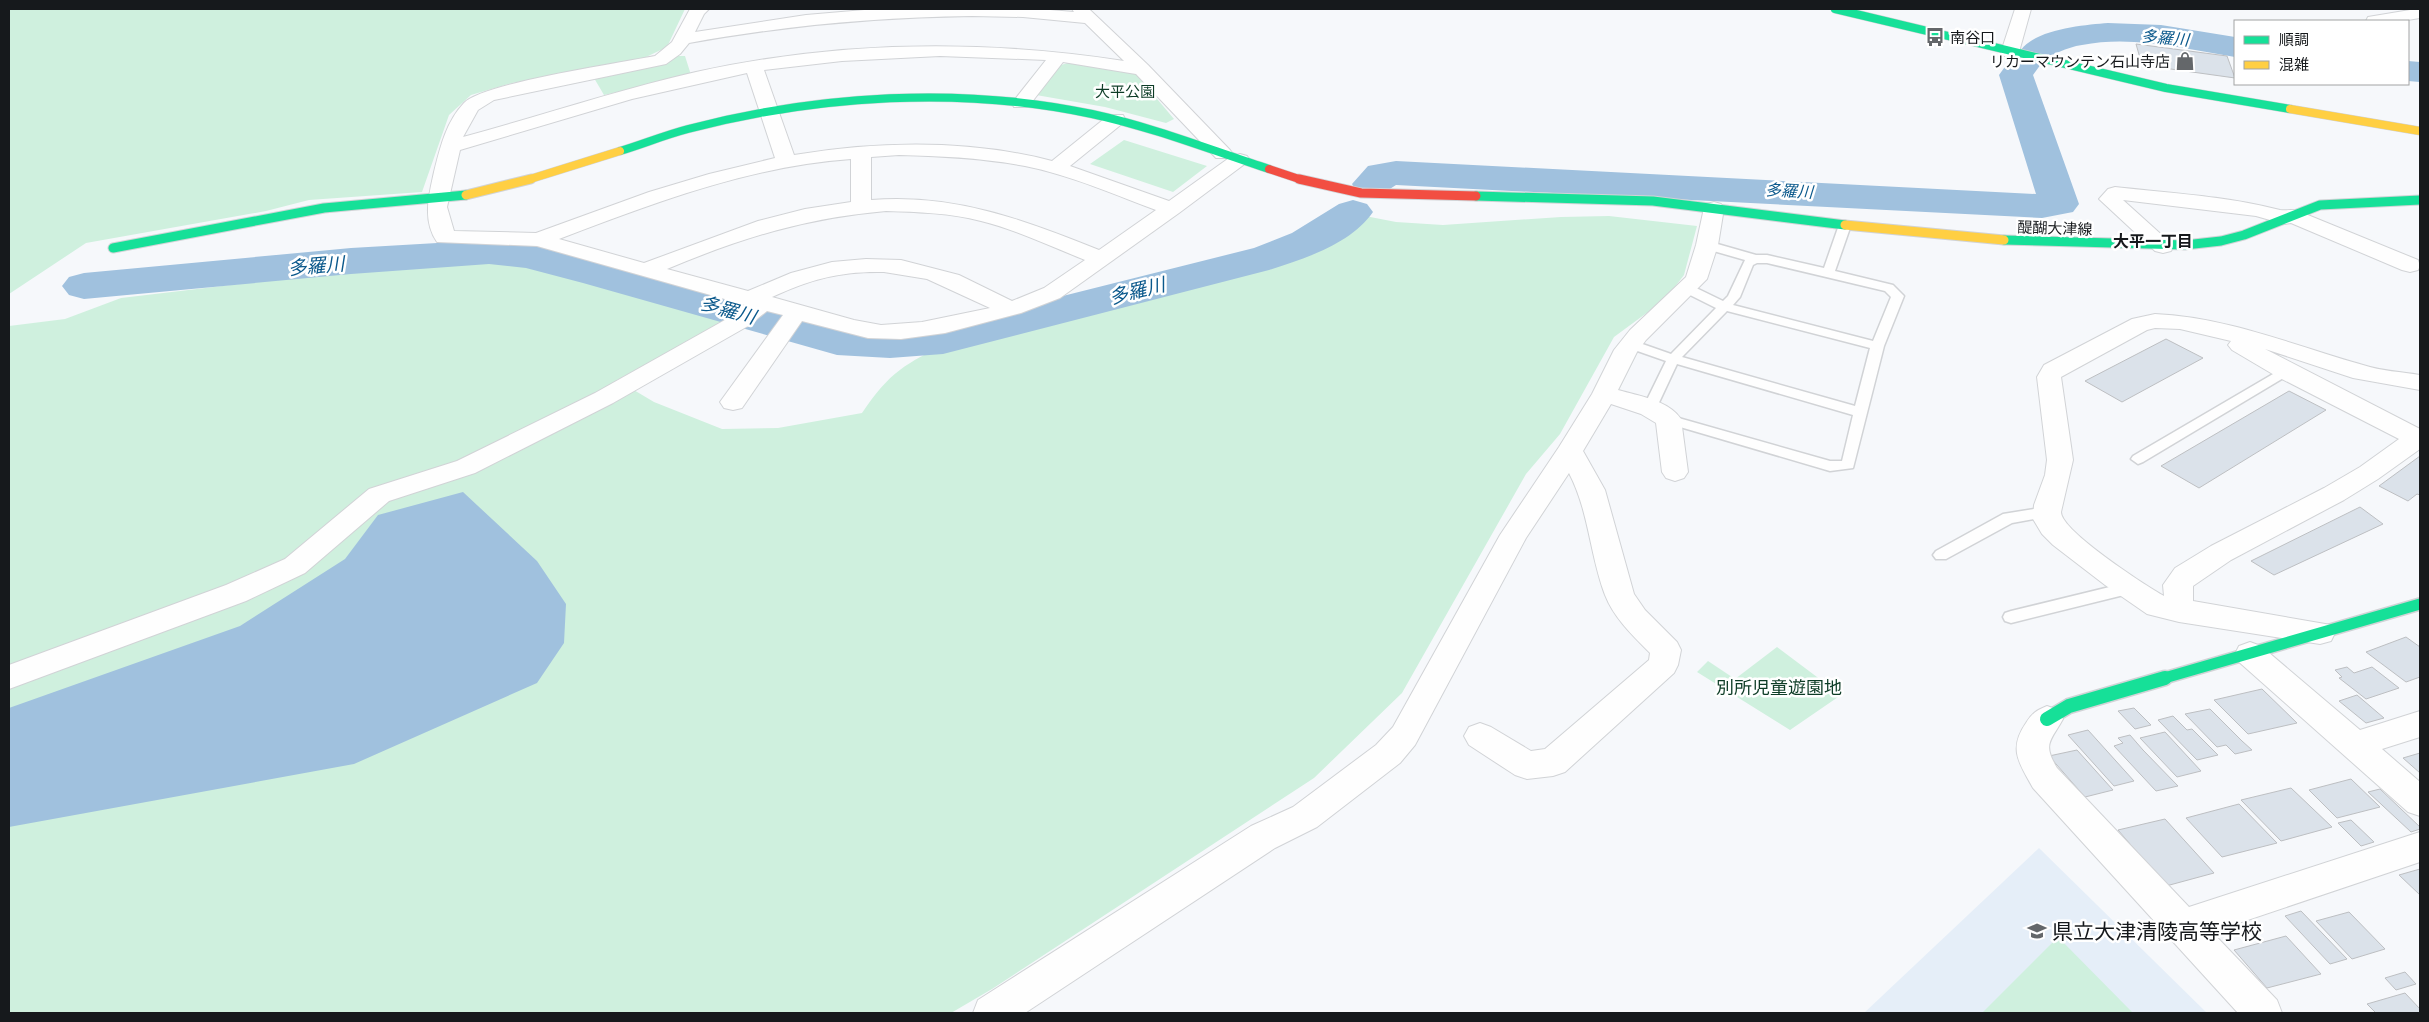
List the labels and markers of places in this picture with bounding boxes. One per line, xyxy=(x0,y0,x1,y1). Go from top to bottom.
bus stop icon: 南谷口 xyxy=(1924,26,1946,48)
place label: 南谷口 xyxy=(1950,27,1995,48)
shop icon: リカーマウンテン石山寺店 xyxy=(2174,50,2196,72)
place label: リカーマウンテン石山寺店 xyxy=(1990,51,2170,72)
place label: 県立大津清陵高等学校 xyxy=(2052,917,2262,946)
school or university icon: 県立大津清陵高等学校 xyxy=(2026,920,2048,942)

